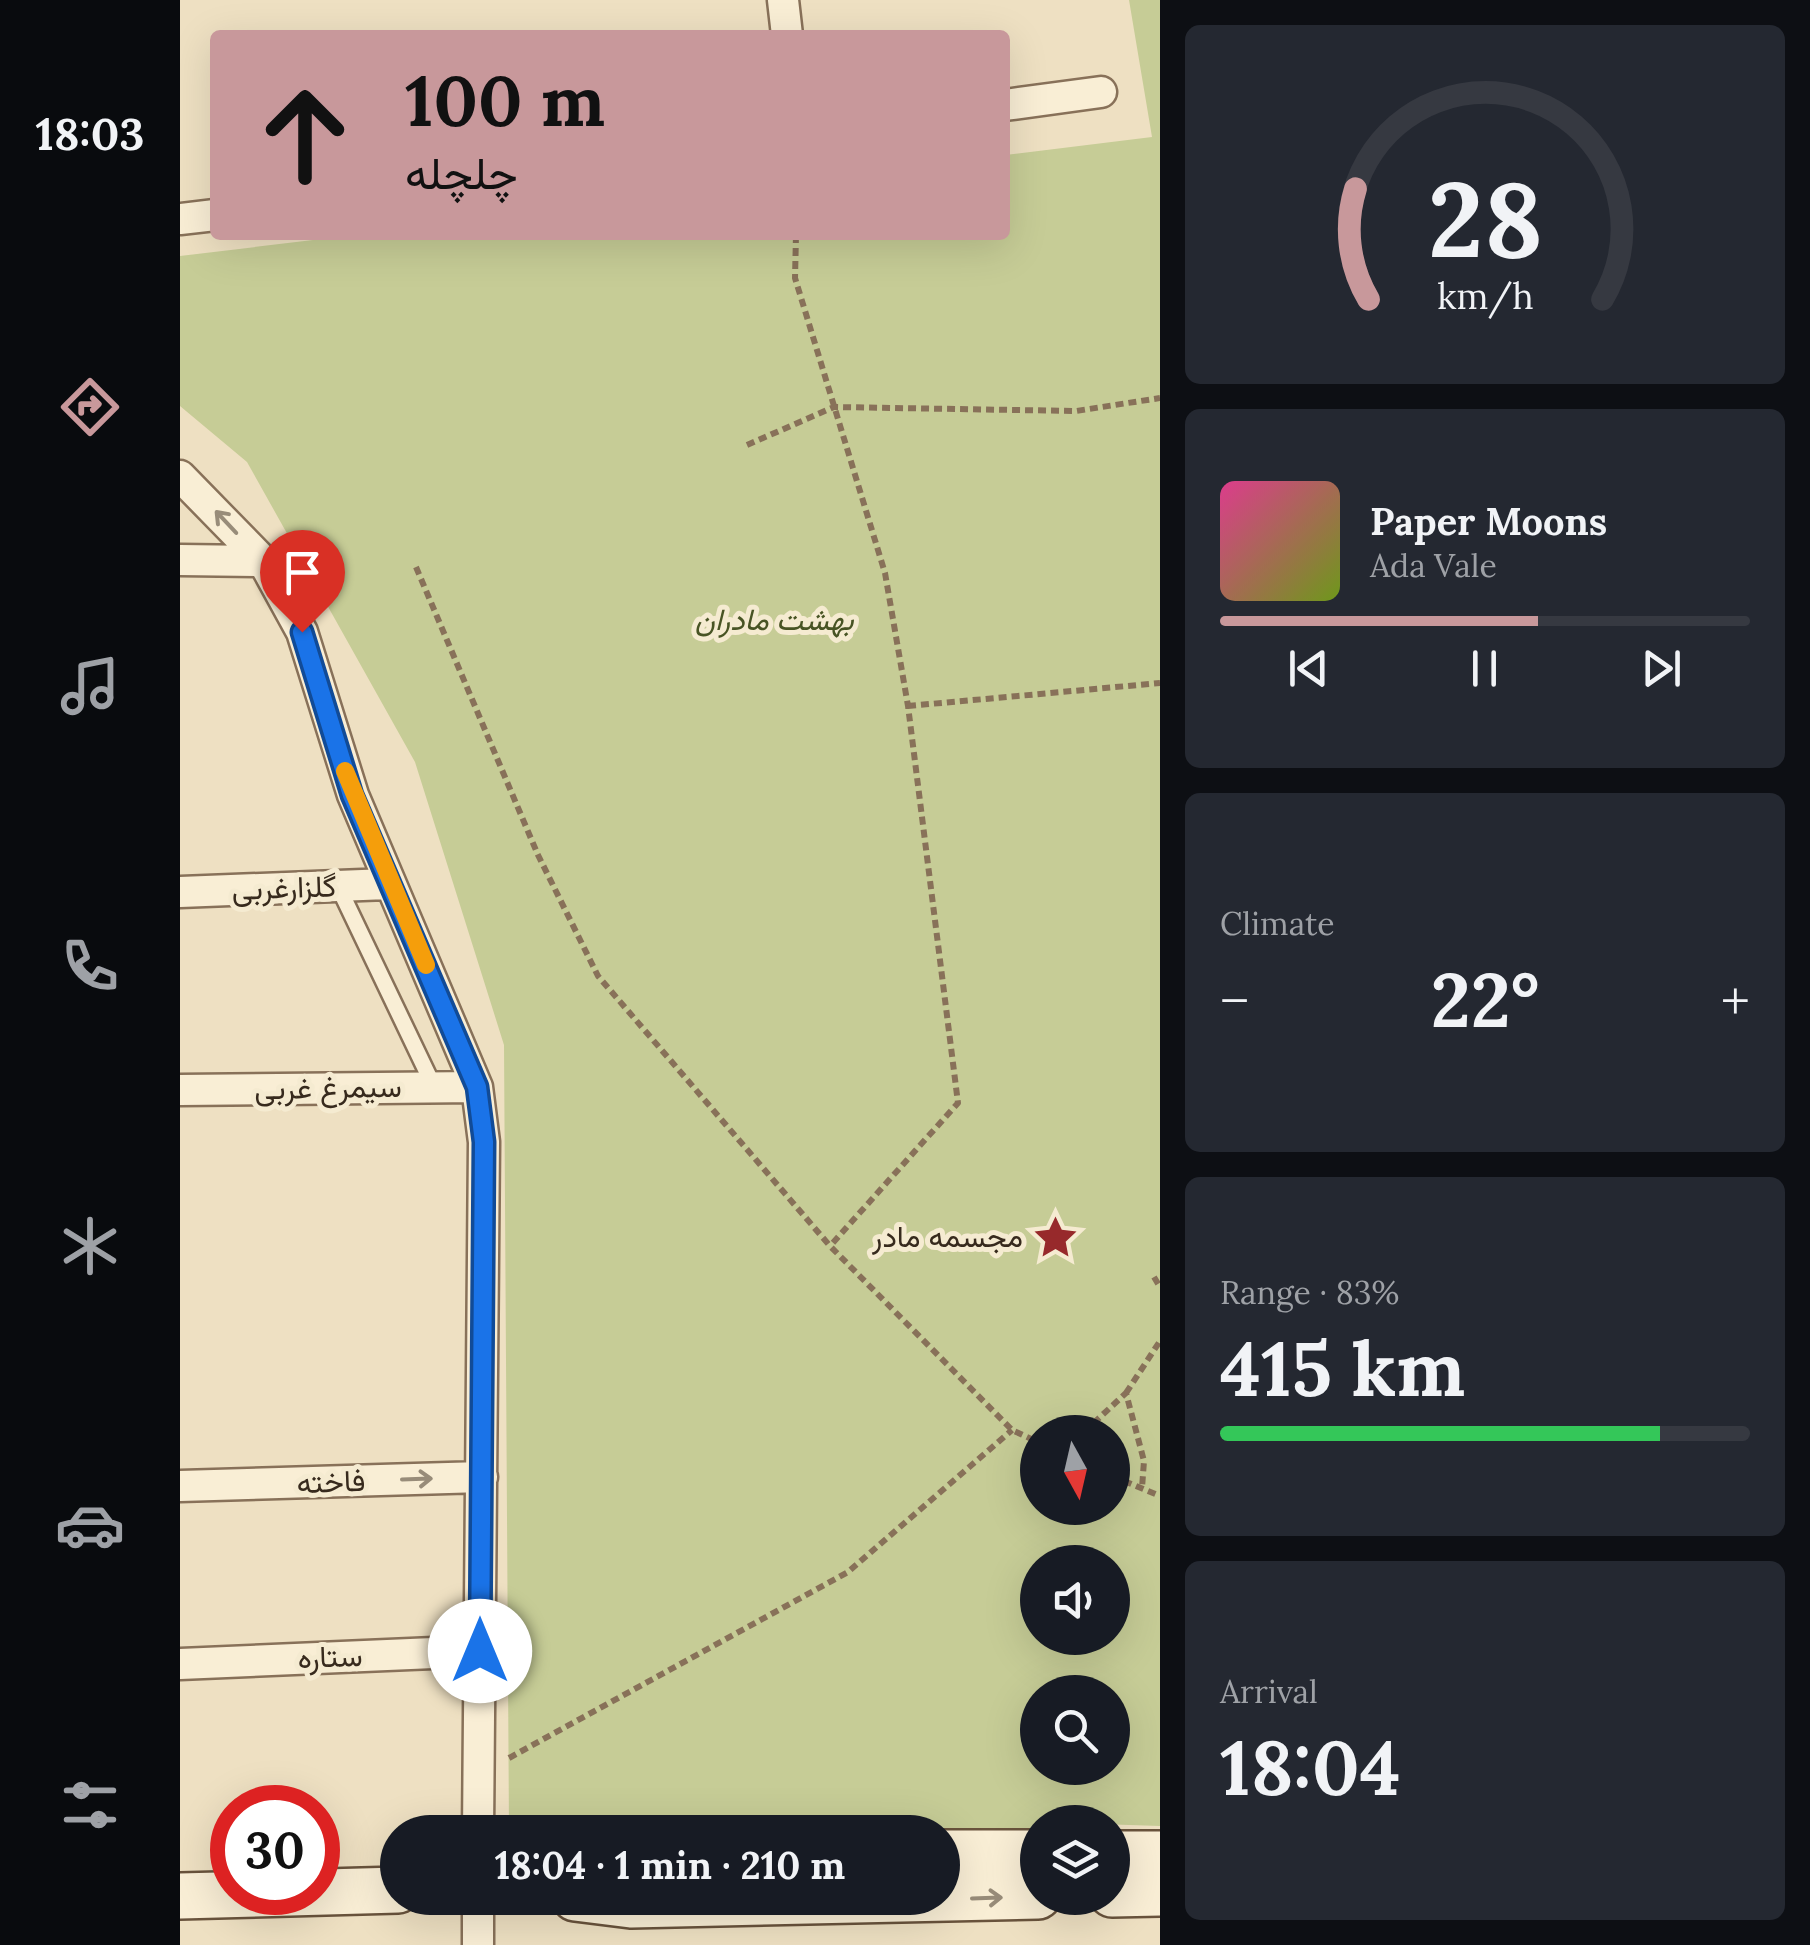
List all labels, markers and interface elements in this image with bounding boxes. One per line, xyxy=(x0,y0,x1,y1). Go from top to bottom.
text: 100 m xyxy=(405,56,605,145)
icon: ahead xyxy=(240,70,370,200)
text: 18:03 xyxy=(35,105,145,162)
text: چلچله xyxy=(405,144,518,201)
text: 28 xyxy=(1428,152,1542,285)
text: km/h xyxy=(1437,273,1533,319)
icon: directions xyxy=(55,372,125,442)
text: Paper Moons xyxy=(1370,497,1607,545)
one-way arrow xyxy=(215,510,238,535)
pin xyxy=(260,530,345,633)
icon: arrive xyxy=(275,545,330,600)
text: Ada Vale xyxy=(1370,545,1497,586)
park label: بهشت مادران xyxy=(695,600,854,638)
icon: previous xyxy=(1281,641,1336,696)
icon: pause xyxy=(1457,641,1512,696)
icon: next xyxy=(1634,641,1689,696)
icon: music xyxy=(55,651,125,721)
street label: گلزارغربی xyxy=(231,866,337,908)
text: Climate xyxy=(1220,903,1335,944)
icon: phone xyxy=(55,931,125,1001)
text: 22° xyxy=(1431,952,1539,1048)
text: − xyxy=(1220,966,1249,1036)
text: + xyxy=(1721,966,1750,1036)
street label: سیمرغ غربی xyxy=(254,1067,402,1109)
icon: climate xyxy=(55,1211,125,1281)
place icon: مجسمه مادر xyxy=(1032,1213,1080,1261)
place label: مجسمه مادر xyxy=(871,1217,1023,1255)
text: Range · 83% xyxy=(1220,1272,1399,1313)
text: 415 km xyxy=(1220,1321,1465,1417)
north arrow xyxy=(1020,1415,1130,1525)
map controls xyxy=(1020,1415,1130,1915)
street label: فاخته xyxy=(296,1461,366,1501)
one-way arrow xyxy=(401,1470,433,1489)
icon: car xyxy=(55,1490,125,1560)
button: sound xyxy=(1020,1545,1130,1655)
position arrow xyxy=(428,1599,532,1703)
street label: ستاره xyxy=(297,1636,363,1676)
text: Arrival xyxy=(1220,1671,1318,1712)
button: search xyxy=(1020,1675,1130,1785)
text: 18:04 xyxy=(1220,1720,1401,1816)
icon: filters xyxy=(55,1770,125,1840)
speed limit sign: 30 xyxy=(210,1785,340,1915)
button: layers xyxy=(1020,1805,1130,1915)
text: 18:04 · 1 min · 210 m xyxy=(495,1841,845,1889)
one-way arrow xyxy=(970,1888,1002,1907)

